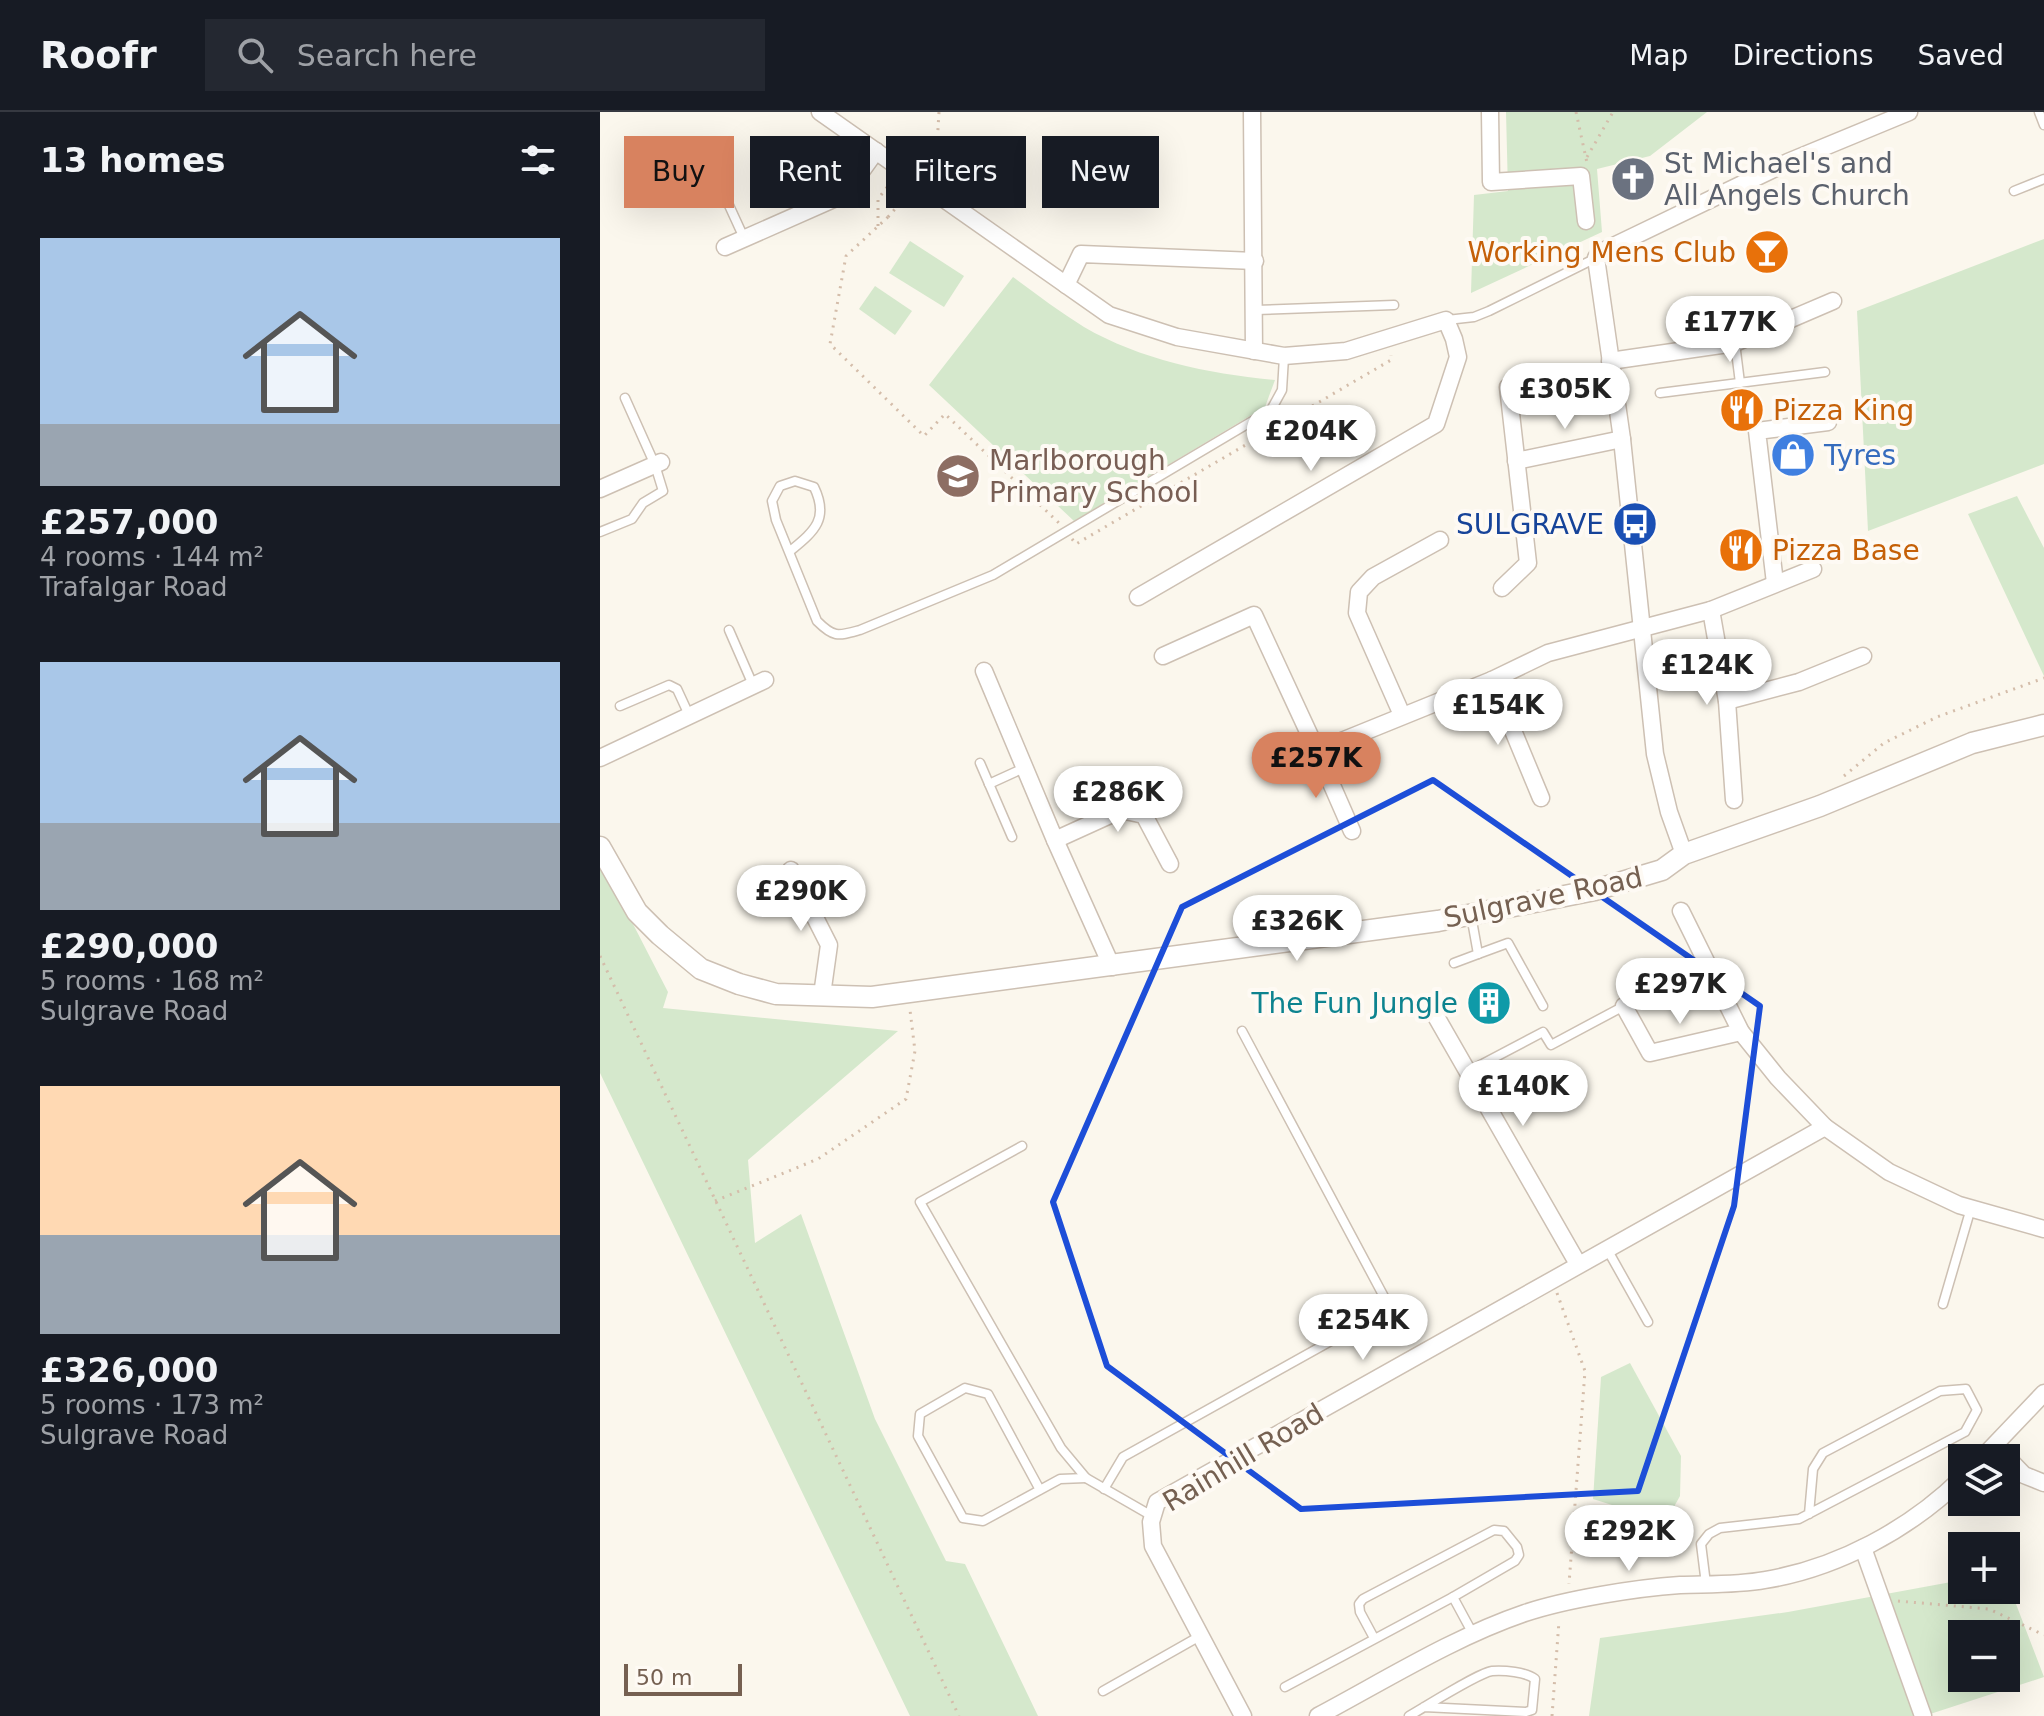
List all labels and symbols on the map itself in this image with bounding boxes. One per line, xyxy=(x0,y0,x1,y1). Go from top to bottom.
place label: St Michael's and All Angels Church xyxy=(1664,147,1910,212)
church icon: St Michael's and All Angels Church xyxy=(1609,155,1657,203)
bar icon: Working Mens Club xyxy=(1743,228,1791,276)
place label: Working Mens Club xyxy=(1467,236,1736,269)
pin: £177K xyxy=(1674,296,1786,364)
pin: £305K xyxy=(1509,363,1621,431)
restaurant icon: Pizza King xyxy=(1718,386,1766,434)
place label: Pizza King xyxy=(1773,394,1914,427)
pin: £204K xyxy=(1255,405,1367,473)
shop icon: Tyres xyxy=(1769,431,1817,479)
place label: Tyres xyxy=(1823,439,1896,472)
place label: Marlborough Primary School xyxy=(989,444,1199,509)
school or university icon: Marlborough Primary School xyxy=(934,452,982,500)
bus stop icon: SULGRAVE xyxy=(1611,500,1659,548)
place label: SULGRAVE xyxy=(1456,508,1604,541)
restaurant icon: Pizza Base xyxy=(1717,526,1765,574)
place label: Pizza Base xyxy=(1772,534,1920,567)
pin: £124K xyxy=(1651,639,1763,707)
pin: £154K xyxy=(1442,679,1554,747)
pin: £257K xyxy=(1260,732,1372,800)
pin: £286K xyxy=(1062,766,1174,834)
street label: Sulgrave Road xyxy=(1441,860,1646,935)
pin: £290K xyxy=(745,865,857,933)
pin: £326K xyxy=(1241,895,1353,963)
pin: £297K xyxy=(1624,958,1736,1026)
building icon: The Fun Jungle xyxy=(1465,979,1513,1027)
place label: The Fun Jungle xyxy=(1251,987,1458,1020)
pin: £140K xyxy=(1467,1060,1579,1128)
pin: £254K xyxy=(1307,1294,1419,1362)
street label: Rainhill Road xyxy=(1157,1396,1330,1518)
pin: £292K xyxy=(1573,1505,1685,1573)
scale bar xyxy=(624,1660,742,1696)

